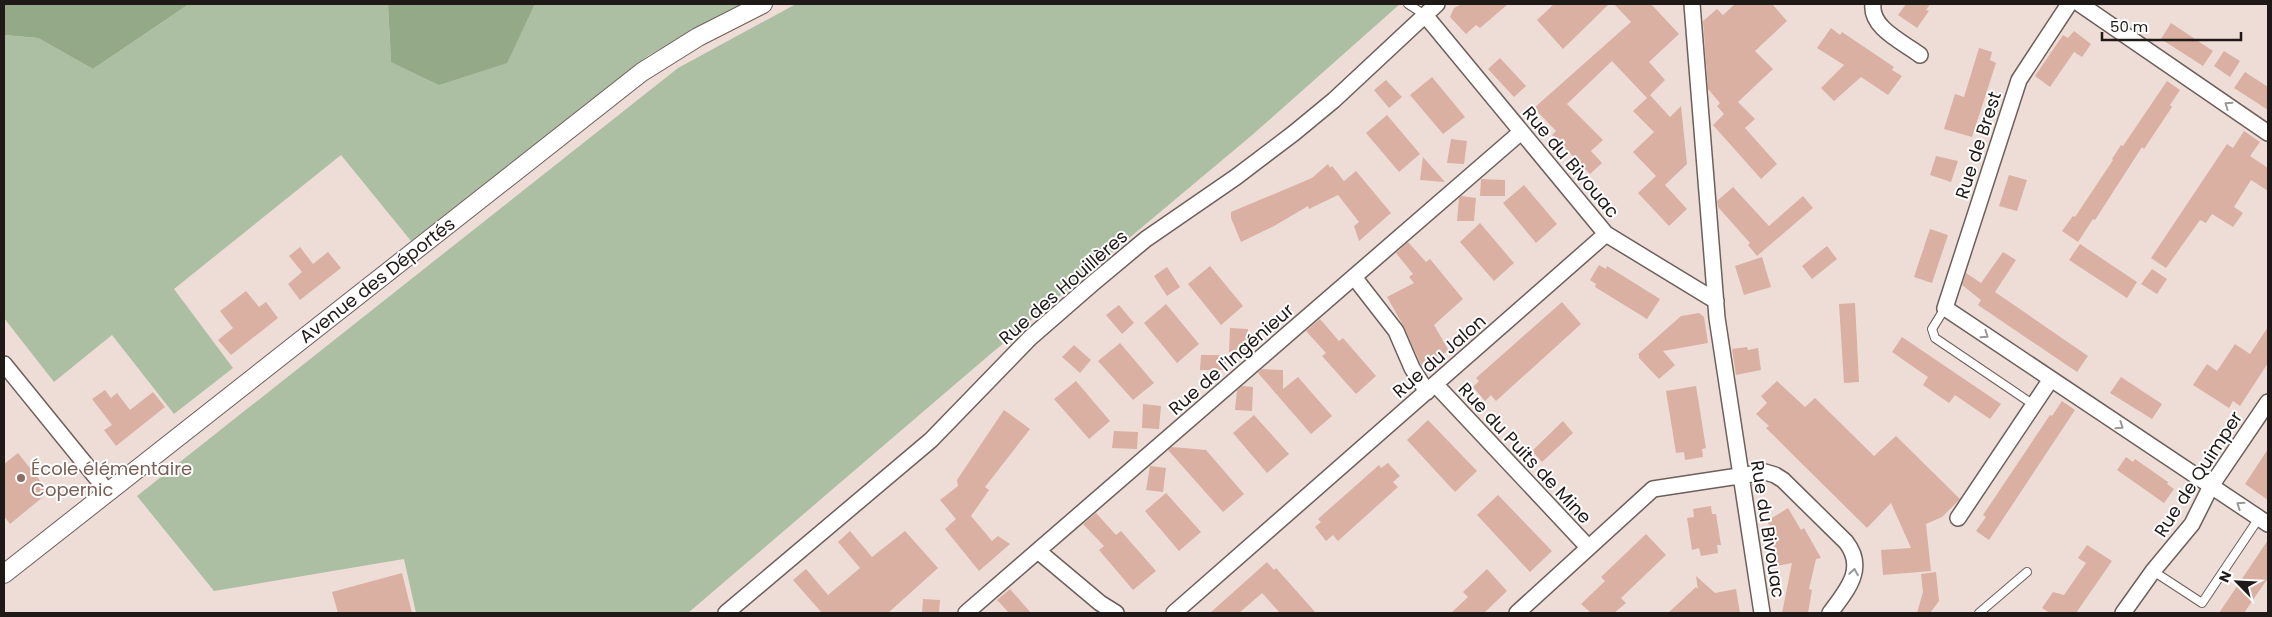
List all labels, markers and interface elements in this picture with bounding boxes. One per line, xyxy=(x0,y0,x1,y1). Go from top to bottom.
scale bar xyxy=(2102,10,2241,42)
text: 50 m xyxy=(2110,16,2148,37)
street label: Rue de Brest xyxy=(1949,88,2007,202)
street label: Rue du Bivouac xyxy=(1517,101,1625,223)
one-way arrow xyxy=(2224,102,2233,112)
street label: Avenue des Déportés xyxy=(294,211,460,349)
street label: Rue des Houillères xyxy=(993,224,1133,350)
street label: Rue de l'Ingénieur xyxy=(1163,297,1299,420)
street label: Rue du Jalon xyxy=(1387,308,1491,404)
one-way arrow xyxy=(1980,329,1989,339)
street label: Rue du Puits de Mine xyxy=(1453,377,1597,529)
street label: Rue de Quimper xyxy=(2148,406,2248,542)
one-way arrow xyxy=(2115,419,2124,429)
place label: École élémentaire Copernic xyxy=(31,456,192,502)
street label: Rue du Bivouac xyxy=(1745,459,1791,599)
marker: École élémentaire Copernic xyxy=(15,472,27,484)
one-way arrow xyxy=(2236,502,2245,511)
north arrow xyxy=(2212,557,2262,607)
one-way arrow xyxy=(1848,567,1858,576)
text: N xyxy=(2214,568,2236,586)

